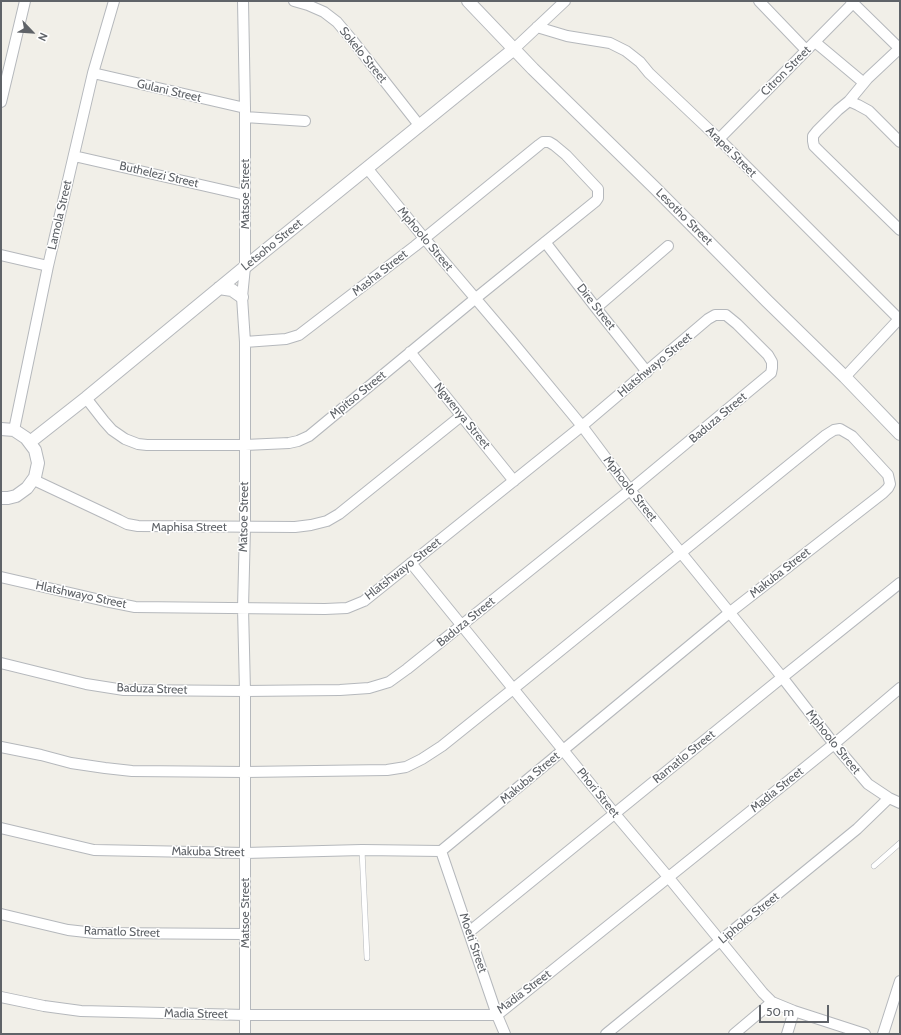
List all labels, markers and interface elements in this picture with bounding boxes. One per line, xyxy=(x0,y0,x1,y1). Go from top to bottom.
north arrow xyxy=(12,12,52,52)
street label: Sokelo Street xyxy=(336,24,390,86)
text: N xyxy=(35,31,51,44)
street label: Citron Street xyxy=(758,43,814,99)
street label: Gulani Street xyxy=(135,77,203,105)
street label: Arapei Street xyxy=(703,124,759,180)
street label: Buthelezi Street xyxy=(118,159,200,191)
street label: Matsoe Street xyxy=(238,159,252,229)
street label: Lamola Street xyxy=(45,179,75,251)
street label: Lesotho Street xyxy=(653,186,715,248)
street label: Mphoolo Street xyxy=(394,204,456,274)
street label: Letsoho Street xyxy=(239,216,305,274)
street label: Masha Street xyxy=(349,247,411,299)
street label: Dire Street xyxy=(574,281,618,333)
street label: Hlatshwayo Street xyxy=(615,330,695,400)
street label: Mpitso Street xyxy=(327,368,389,422)
street label: Ngwenya Street xyxy=(431,380,493,452)
street label: Baduza Street xyxy=(686,390,750,446)
street label: Mphoolo Street xyxy=(600,453,660,525)
street label: Matsoe Street xyxy=(236,482,252,552)
street label: Maphisa Street xyxy=(151,520,227,534)
street label: Hlatshwayo Street xyxy=(362,535,444,603)
street label: Makuba Street xyxy=(747,545,813,601)
street label: Hlatshwayo Street xyxy=(34,578,128,612)
street label: Baduza Street xyxy=(434,594,498,650)
street label: Baduza Street xyxy=(116,681,188,697)
street label: Mphoolo Street xyxy=(803,707,863,777)
street label: Ramatlo Street xyxy=(650,727,718,787)
street label: Makuba Street xyxy=(497,749,563,807)
street label: Madia Street xyxy=(748,764,806,816)
street label: Phori Street xyxy=(574,765,622,821)
street label: Makuba Street xyxy=(171,844,245,860)
street label: Matsoe Street xyxy=(238,878,252,948)
street label: Liphoko Street xyxy=(716,889,782,947)
street label: Moeti Street xyxy=(456,911,490,975)
street label: Ramatlo Street xyxy=(84,923,160,941)
street label: Madia Street xyxy=(494,967,554,1017)
scale bar xyxy=(761,997,831,1023)
text: 50 m xyxy=(766,1004,794,1019)
street label: Madia Street xyxy=(164,1006,228,1022)

